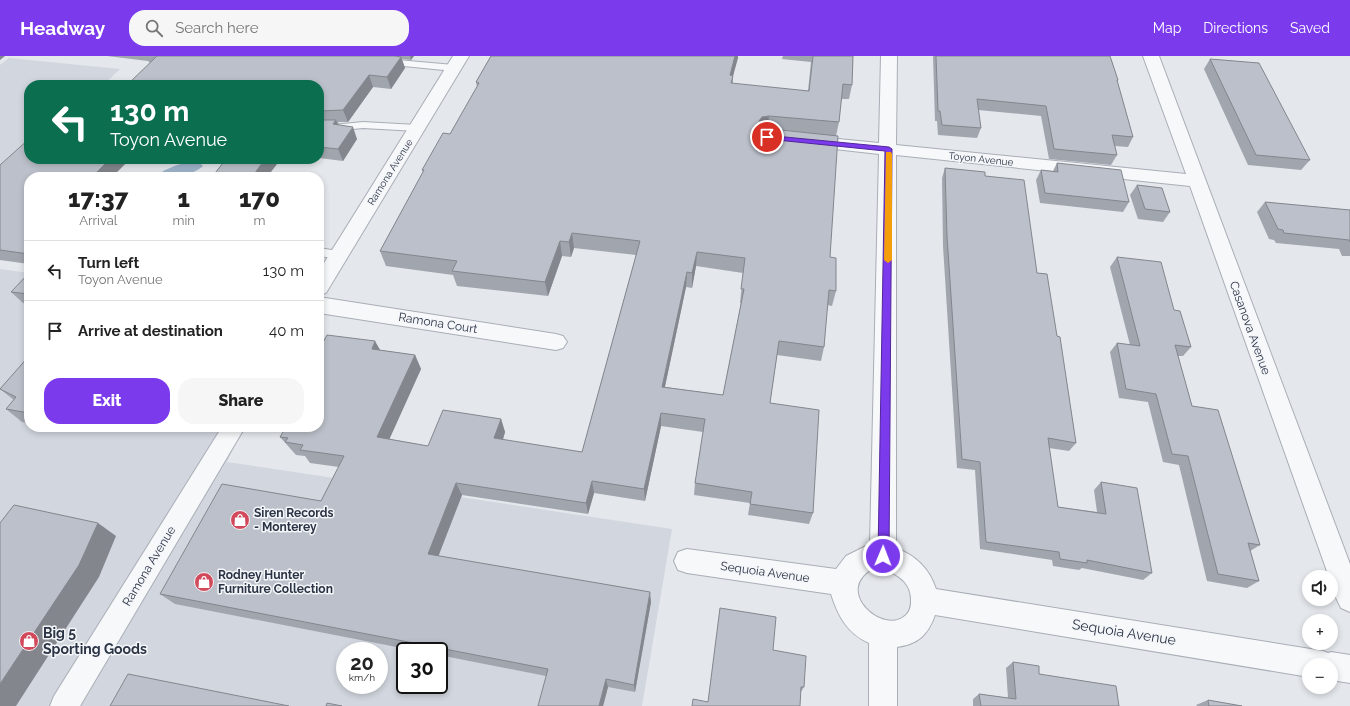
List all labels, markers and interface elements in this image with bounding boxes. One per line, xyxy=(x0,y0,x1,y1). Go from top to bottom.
search box xyxy=(129,10,409,46)
text: Headway xyxy=(20,17,105,39)
icon: search xyxy=(143,17,165,39)
text: Search here xyxy=(175,19,258,37)
text: Map xyxy=(1153,20,1181,36)
text: Directions xyxy=(1203,20,1268,36)
text: Saved xyxy=(1290,20,1330,36)
text: 130 m xyxy=(110,95,189,128)
icon: left xyxy=(44,96,96,148)
pin xyxy=(750,120,784,154)
icon: arrive xyxy=(756,126,778,148)
text: Toyon Avenue xyxy=(110,129,227,150)
street label: Ramona Avenue xyxy=(365,137,415,207)
street label: Toyon Avenue xyxy=(948,150,1014,168)
text: 17:37 xyxy=(68,184,128,213)
text: 1 xyxy=(177,184,190,213)
text: 170 xyxy=(239,184,280,213)
text: Arrival xyxy=(79,213,117,228)
text: min xyxy=(172,213,195,228)
text: m xyxy=(253,213,265,228)
text: Turn left xyxy=(78,254,139,272)
icon: left xyxy=(44,260,66,282)
text: 130 m xyxy=(263,262,304,280)
text: Toyon Avenue xyxy=(78,272,163,287)
street label: Casanova Avenue xyxy=(1227,279,1273,377)
street label: Ramona Court xyxy=(398,310,478,336)
icon: arrive xyxy=(44,320,66,342)
text: Arrive at destination xyxy=(78,322,223,340)
text: 40 m xyxy=(269,322,304,340)
button: Exit xyxy=(44,378,170,424)
button: Share xyxy=(178,378,304,424)
place label: Siren Records - Monterey xyxy=(254,506,334,534)
shop icon: Siren Records - Monterey xyxy=(229,509,251,531)
street label: Ramona Avenue xyxy=(120,523,178,609)
position arrow xyxy=(862,535,904,577)
street label: Sequoia Avenue xyxy=(719,559,811,585)
place label: Rodney Hunter Furniture Collection xyxy=(218,568,333,596)
map controls xyxy=(1302,570,1338,694)
button: sound xyxy=(1302,570,1338,606)
shop icon: Rodney Hunter Furniture Collection xyxy=(193,571,215,593)
button: + xyxy=(1302,614,1338,650)
street label: Sequoia Avenue xyxy=(1071,616,1177,648)
place label: Big 5 Sporting Goods xyxy=(43,625,147,657)
shop icon: Big 5 Sporting Goods xyxy=(18,630,40,652)
speed limit sign: 30 xyxy=(396,642,448,694)
text: 20 xyxy=(350,651,374,675)
button: − xyxy=(1302,658,1338,694)
text: km/h xyxy=(349,672,375,683)

